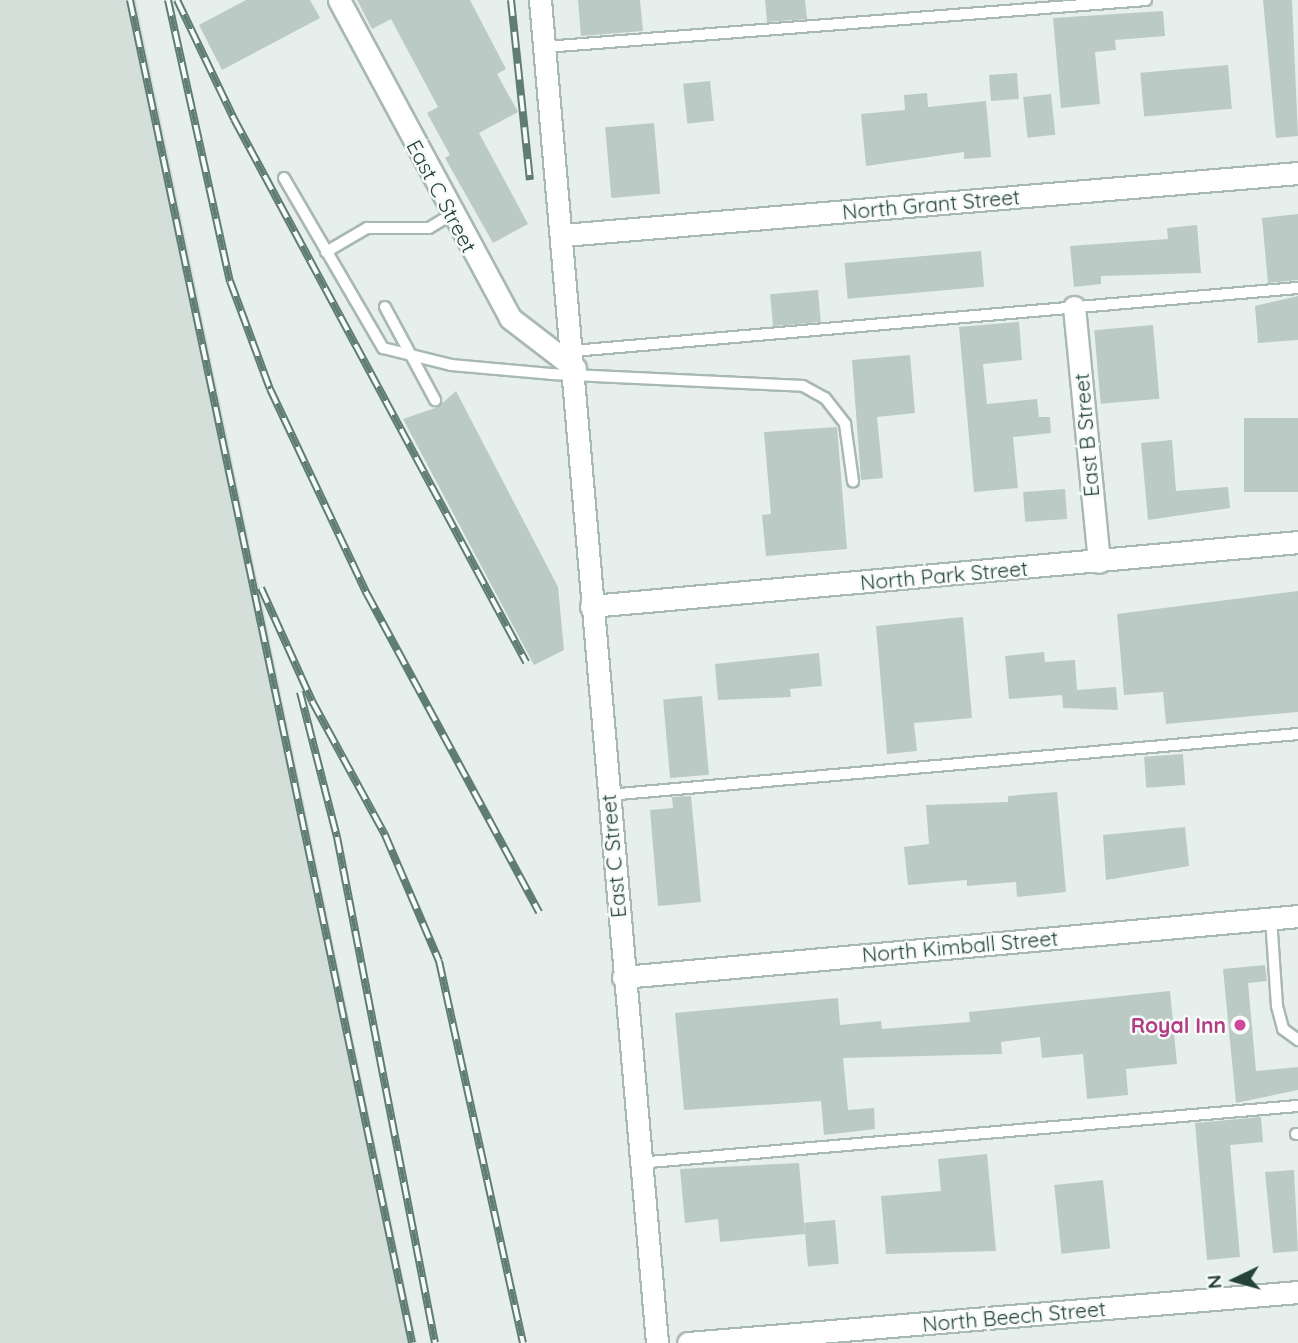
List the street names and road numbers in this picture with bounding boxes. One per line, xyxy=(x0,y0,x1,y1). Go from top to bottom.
street label: East C Street xyxy=(402,135,482,257)
street label: North Grant Street xyxy=(841,184,1021,224)
street label: East B Street xyxy=(1068,372,1104,498)
street label: North Park Street xyxy=(859,555,1029,595)
street label: East C Street xyxy=(595,793,631,919)
street label: North Kimball Street xyxy=(861,925,1059,967)
street label: North Beech Street xyxy=(921,1295,1107,1337)

